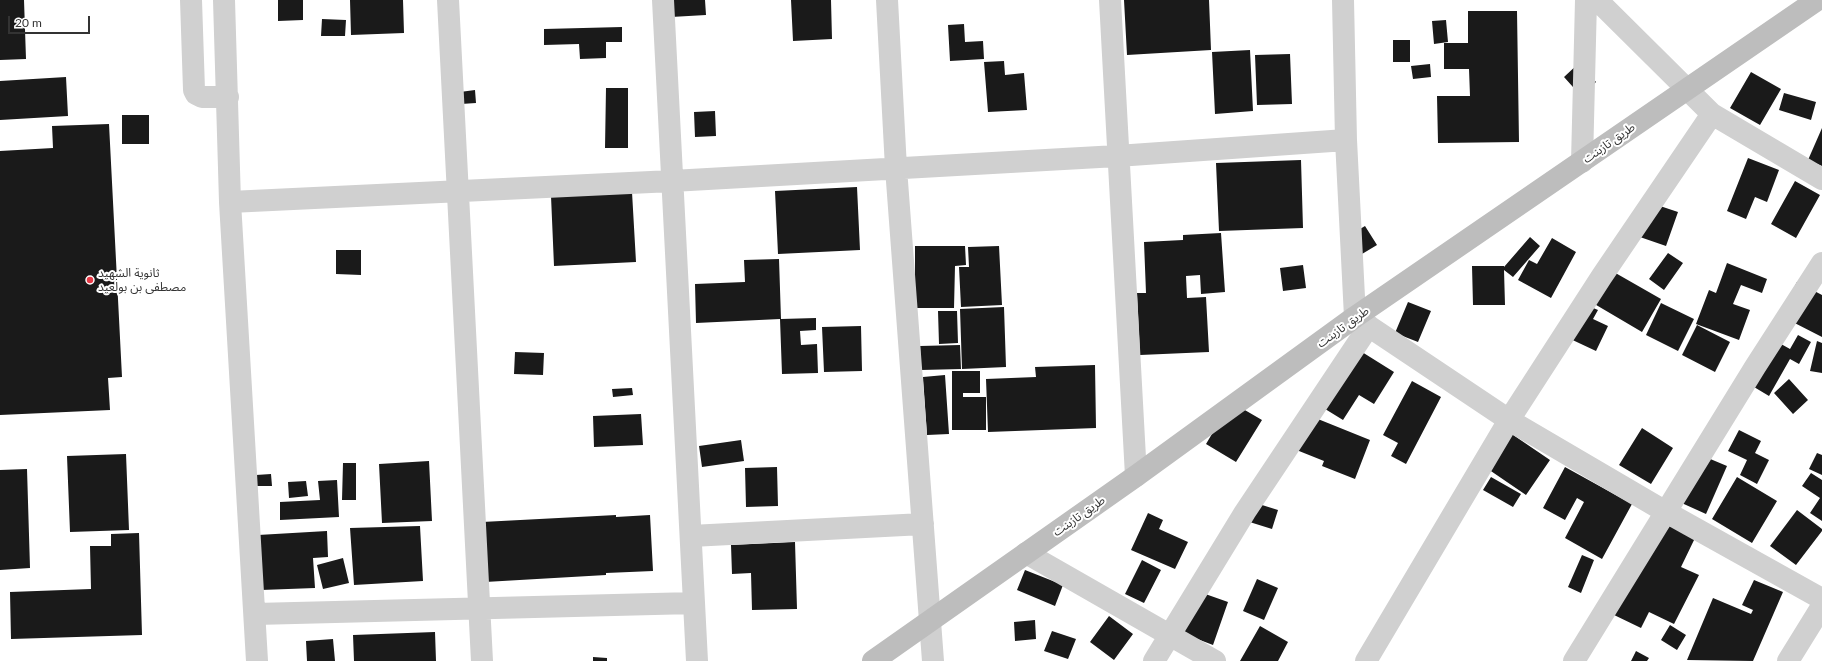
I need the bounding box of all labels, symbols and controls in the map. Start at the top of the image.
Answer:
scale bar [10,8,92,34]
text: 20 m [15,15,42,30]
street label: طريق تازبنت [1580,120,1638,166]
place label: ثانوية الشهيد مصطفى بن بولعيد [98,266,186,294]
marker: ثانوية الشهيد مصطفى بن بولعيد [85,275,95,285]
street label: طريق تازبنت [1314,303,1372,351]
street label: طريق تازبنت [1050,493,1108,539]

